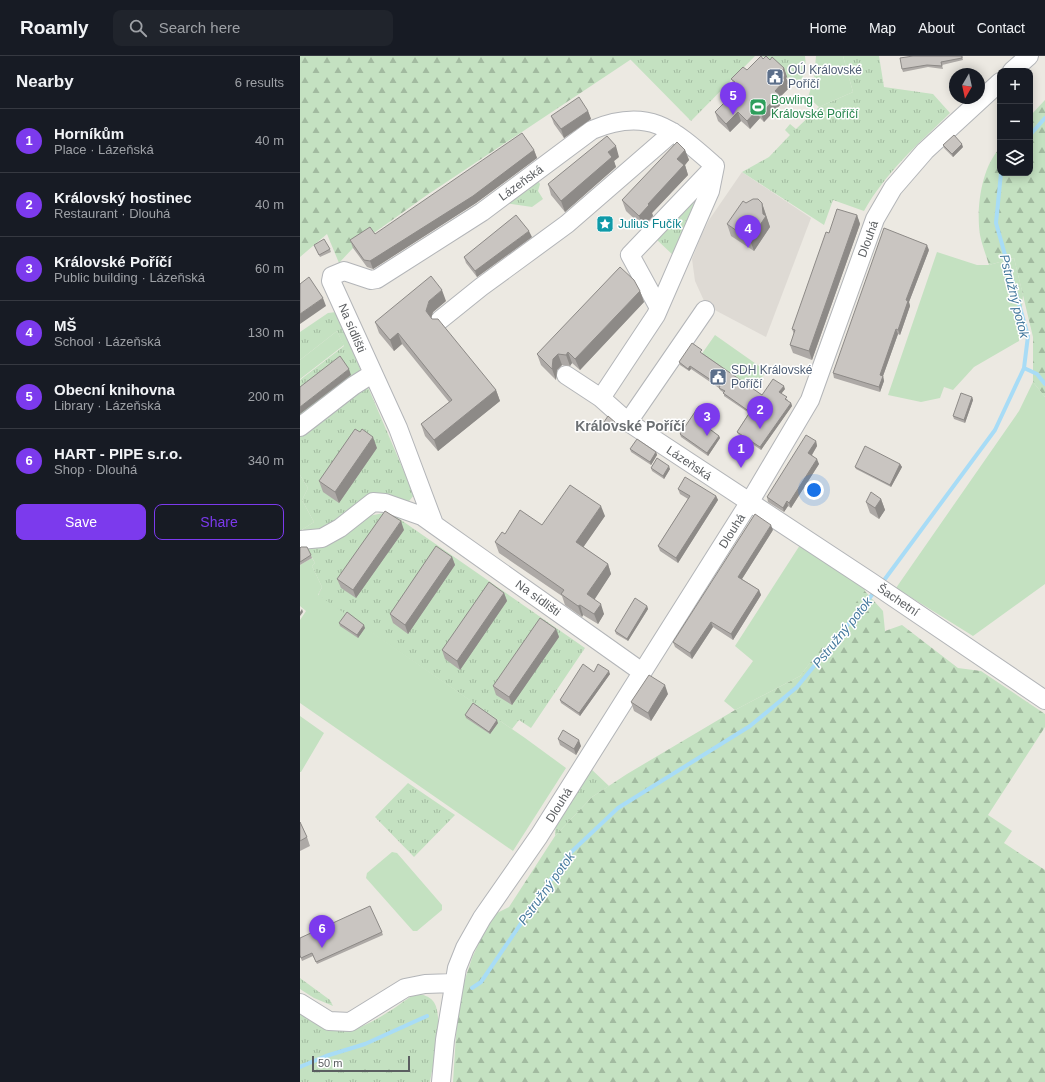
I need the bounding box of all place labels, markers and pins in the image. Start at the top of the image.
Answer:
place label: OÚ Královské Poříčí [788,62,862,91]
public building icon: OÚ Královské Poříčí [765,67,785,87]
pin: 5 [720,82,746,115]
place label: Bowling Královské Poříčí [771,93,859,121]
sports icon: Bowling Královské Poříčí [748,97,768,117]
place icon: Julius Fučík [595,214,615,234]
pin: 4 [735,215,761,248]
place label: Julius Fučík [618,217,682,231]
place label: SDH Královské Poříčí [731,363,813,391]
public building icon: SDH Královské Poříčí [708,367,728,387]
pin: 2 [747,396,773,429]
pin: 3 [694,403,720,436]
pin: 1 [728,435,754,468]
pin: 6 [309,915,335,948]

